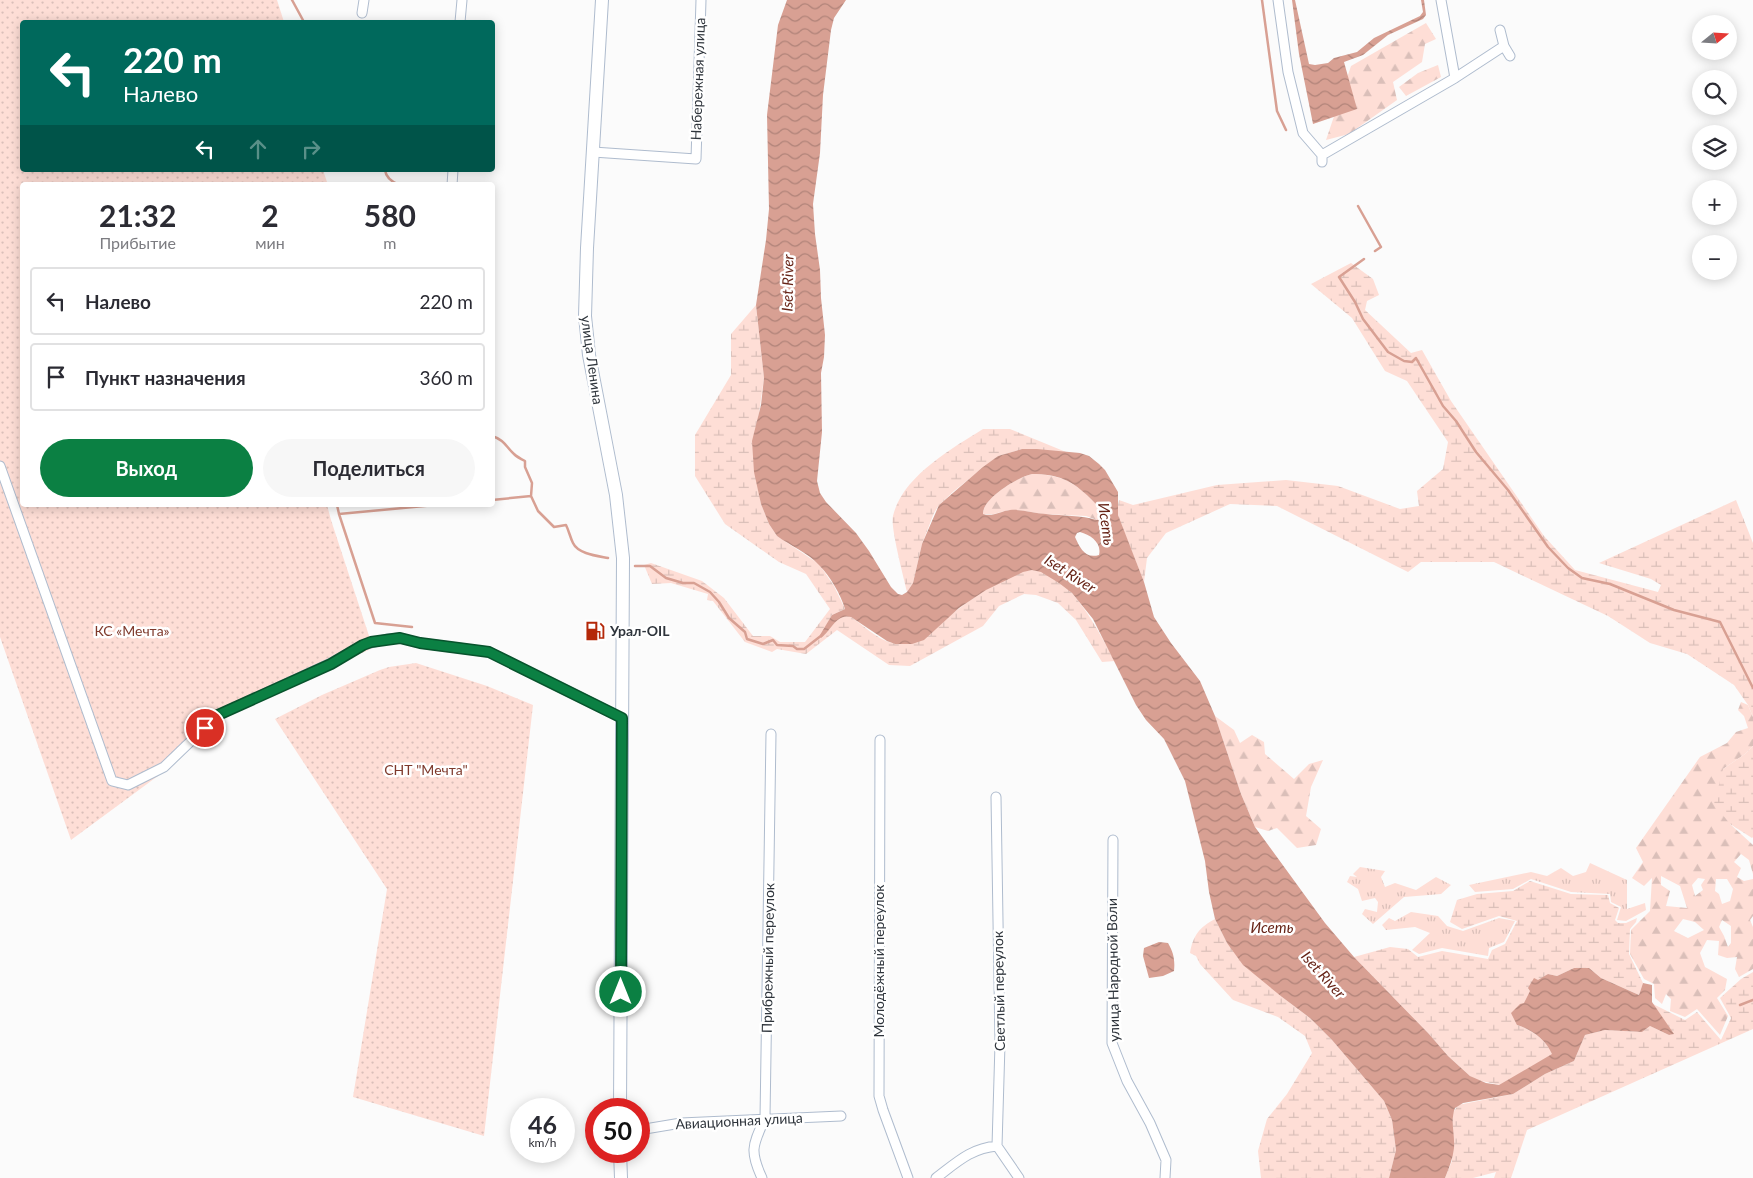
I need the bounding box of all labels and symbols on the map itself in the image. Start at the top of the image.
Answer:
north arrow [1692,15,1738,60]
street label: Набережная улица [687,17,708,141]
water label: Iset River [778,253,797,312]
street label: улица Ленина [578,314,607,406]
water label: Исеть [1095,501,1119,547]
water label: Iset River [1042,550,1100,597]
fuel station icon: Урал-OIL [584,620,606,642]
park label: КС «Мечта» [94,622,170,639]
place label: Урал-OIL [609,622,670,639]
pin [184,707,226,749]
park label: СНТ "Мечта" [384,761,468,778]
street label: Прибрежный переулок [758,882,777,1033]
street label: Молодёжный переулок [870,884,887,1038]
street label: улица Народной Воли [1103,898,1122,1042]
water label: Исеть [1251,918,1294,936]
street label: Светлый переулок [989,930,1008,1051]
water label: Iset River [1298,947,1350,1002]
position arrow [594,965,646,1017]
speed limit sign: 50 [585,1098,650,1163]
street label: Авиационная улица [675,1109,803,1132]

